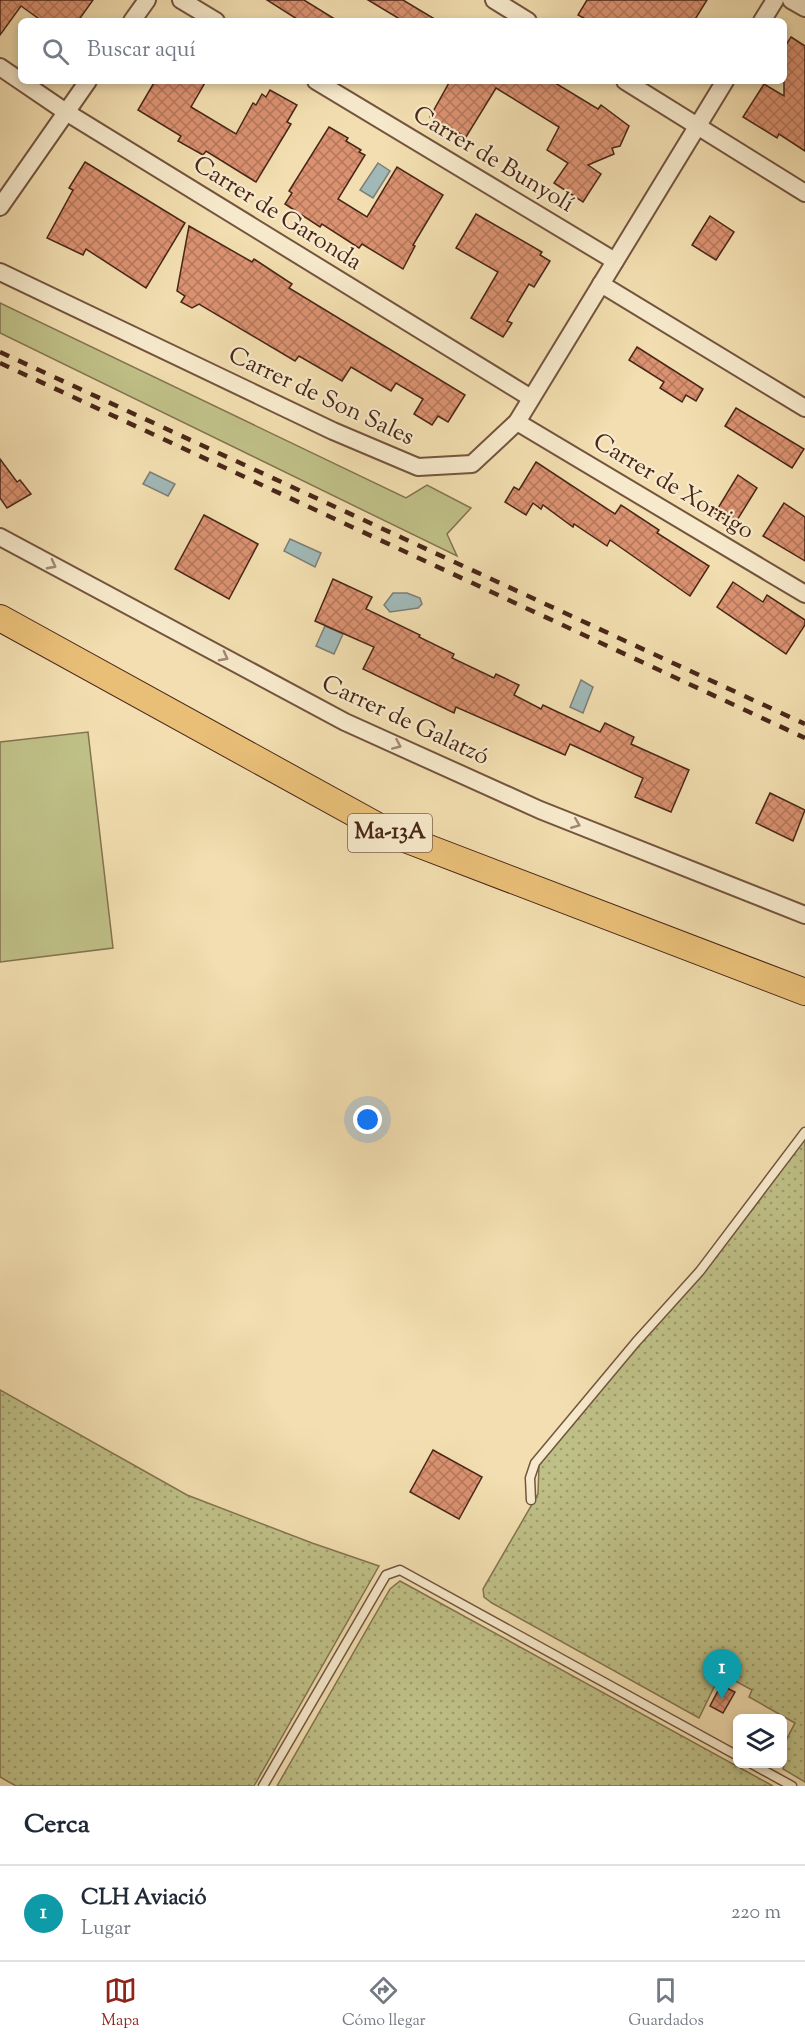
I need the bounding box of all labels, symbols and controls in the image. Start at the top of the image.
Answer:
search box [18,18,787,84]
icon: search [39,35,72,68]
text: Buscar aquí [87,35,196,67]
street label: Carrer de Bunyolí [406,98,580,222]
street label: Carrer de Garonda [186,148,368,280]
street label: Carrer de Son Sales [222,339,420,455]
street label: Carrer de Xorrigo [586,425,760,549]
one-way arrow [45,558,56,569]
one-way arrow [217,650,228,661]
street label: Carrer de Galatzó [316,667,494,775]
one-way arrow [391,738,402,750]
road number: Ma-13A [348,814,432,852]
one-way arrow [569,817,580,829]
your location [353,1105,382,1134]
pin: 1 [702,1650,742,1699]
map controls [733,1714,787,1768]
button: layers [733,1714,787,1768]
text: Cerca [24,1807,90,1844]
text: CLH Aviació [81,1883,207,1915]
text: 1 [40,1899,47,1928]
text: 220 m [731,1899,781,1928]
text: Lugar [81,1915,131,1944]
tab: Mapa [101,1974,139,2033]
tab: Cómo llegar [342,1974,426,2033]
tab: Guardados [628,1974,704,2033]

